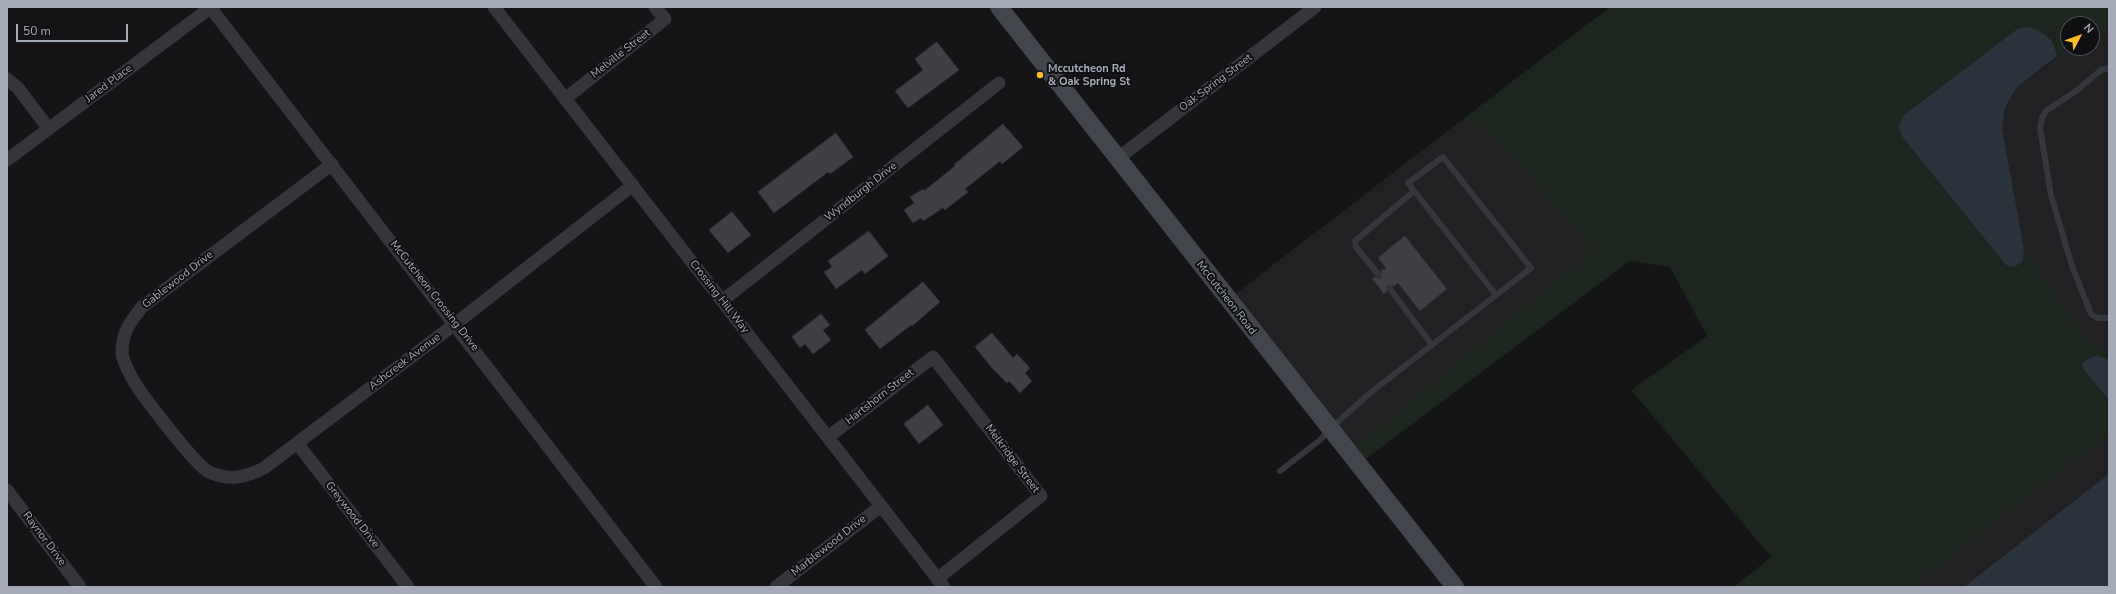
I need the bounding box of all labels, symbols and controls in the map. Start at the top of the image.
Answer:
scale bar [18,16,130,42]
north arrow [2060,16,2100,56]
text: N [2080,20,2097,36]
text: 50 m [23,23,51,39]
street label: Melville Street [589,27,653,81]
street label: Oak Spring Street [1177,51,1255,115]
street label: Jared Place [83,62,135,106]
place label: Mccutcheon Rd & Oak Spring St [1048,62,1130,88]
marker: Mccutcheon Rd & Oak Spring St [1035,70,1045,80]
street label: Wyndburgh Drive [822,160,900,224]
street label: McCutcheon Crossing Drive [387,238,481,354]
street label: Gablewood Drive [140,248,216,312]
street label: Crossing Hill Way [686,258,752,336]
street label: McCutcheon Road [1193,259,1259,337]
street label: Ashcreek Avenue [367,331,443,393]
street label: Hartshorn Street [843,366,917,428]
street label: Melkridge Street [982,422,1042,496]
street label: Greywood Drive [322,479,382,551]
street label: Raynor Drive [19,509,69,569]
street label: Marblewood Drive [789,513,869,579]

